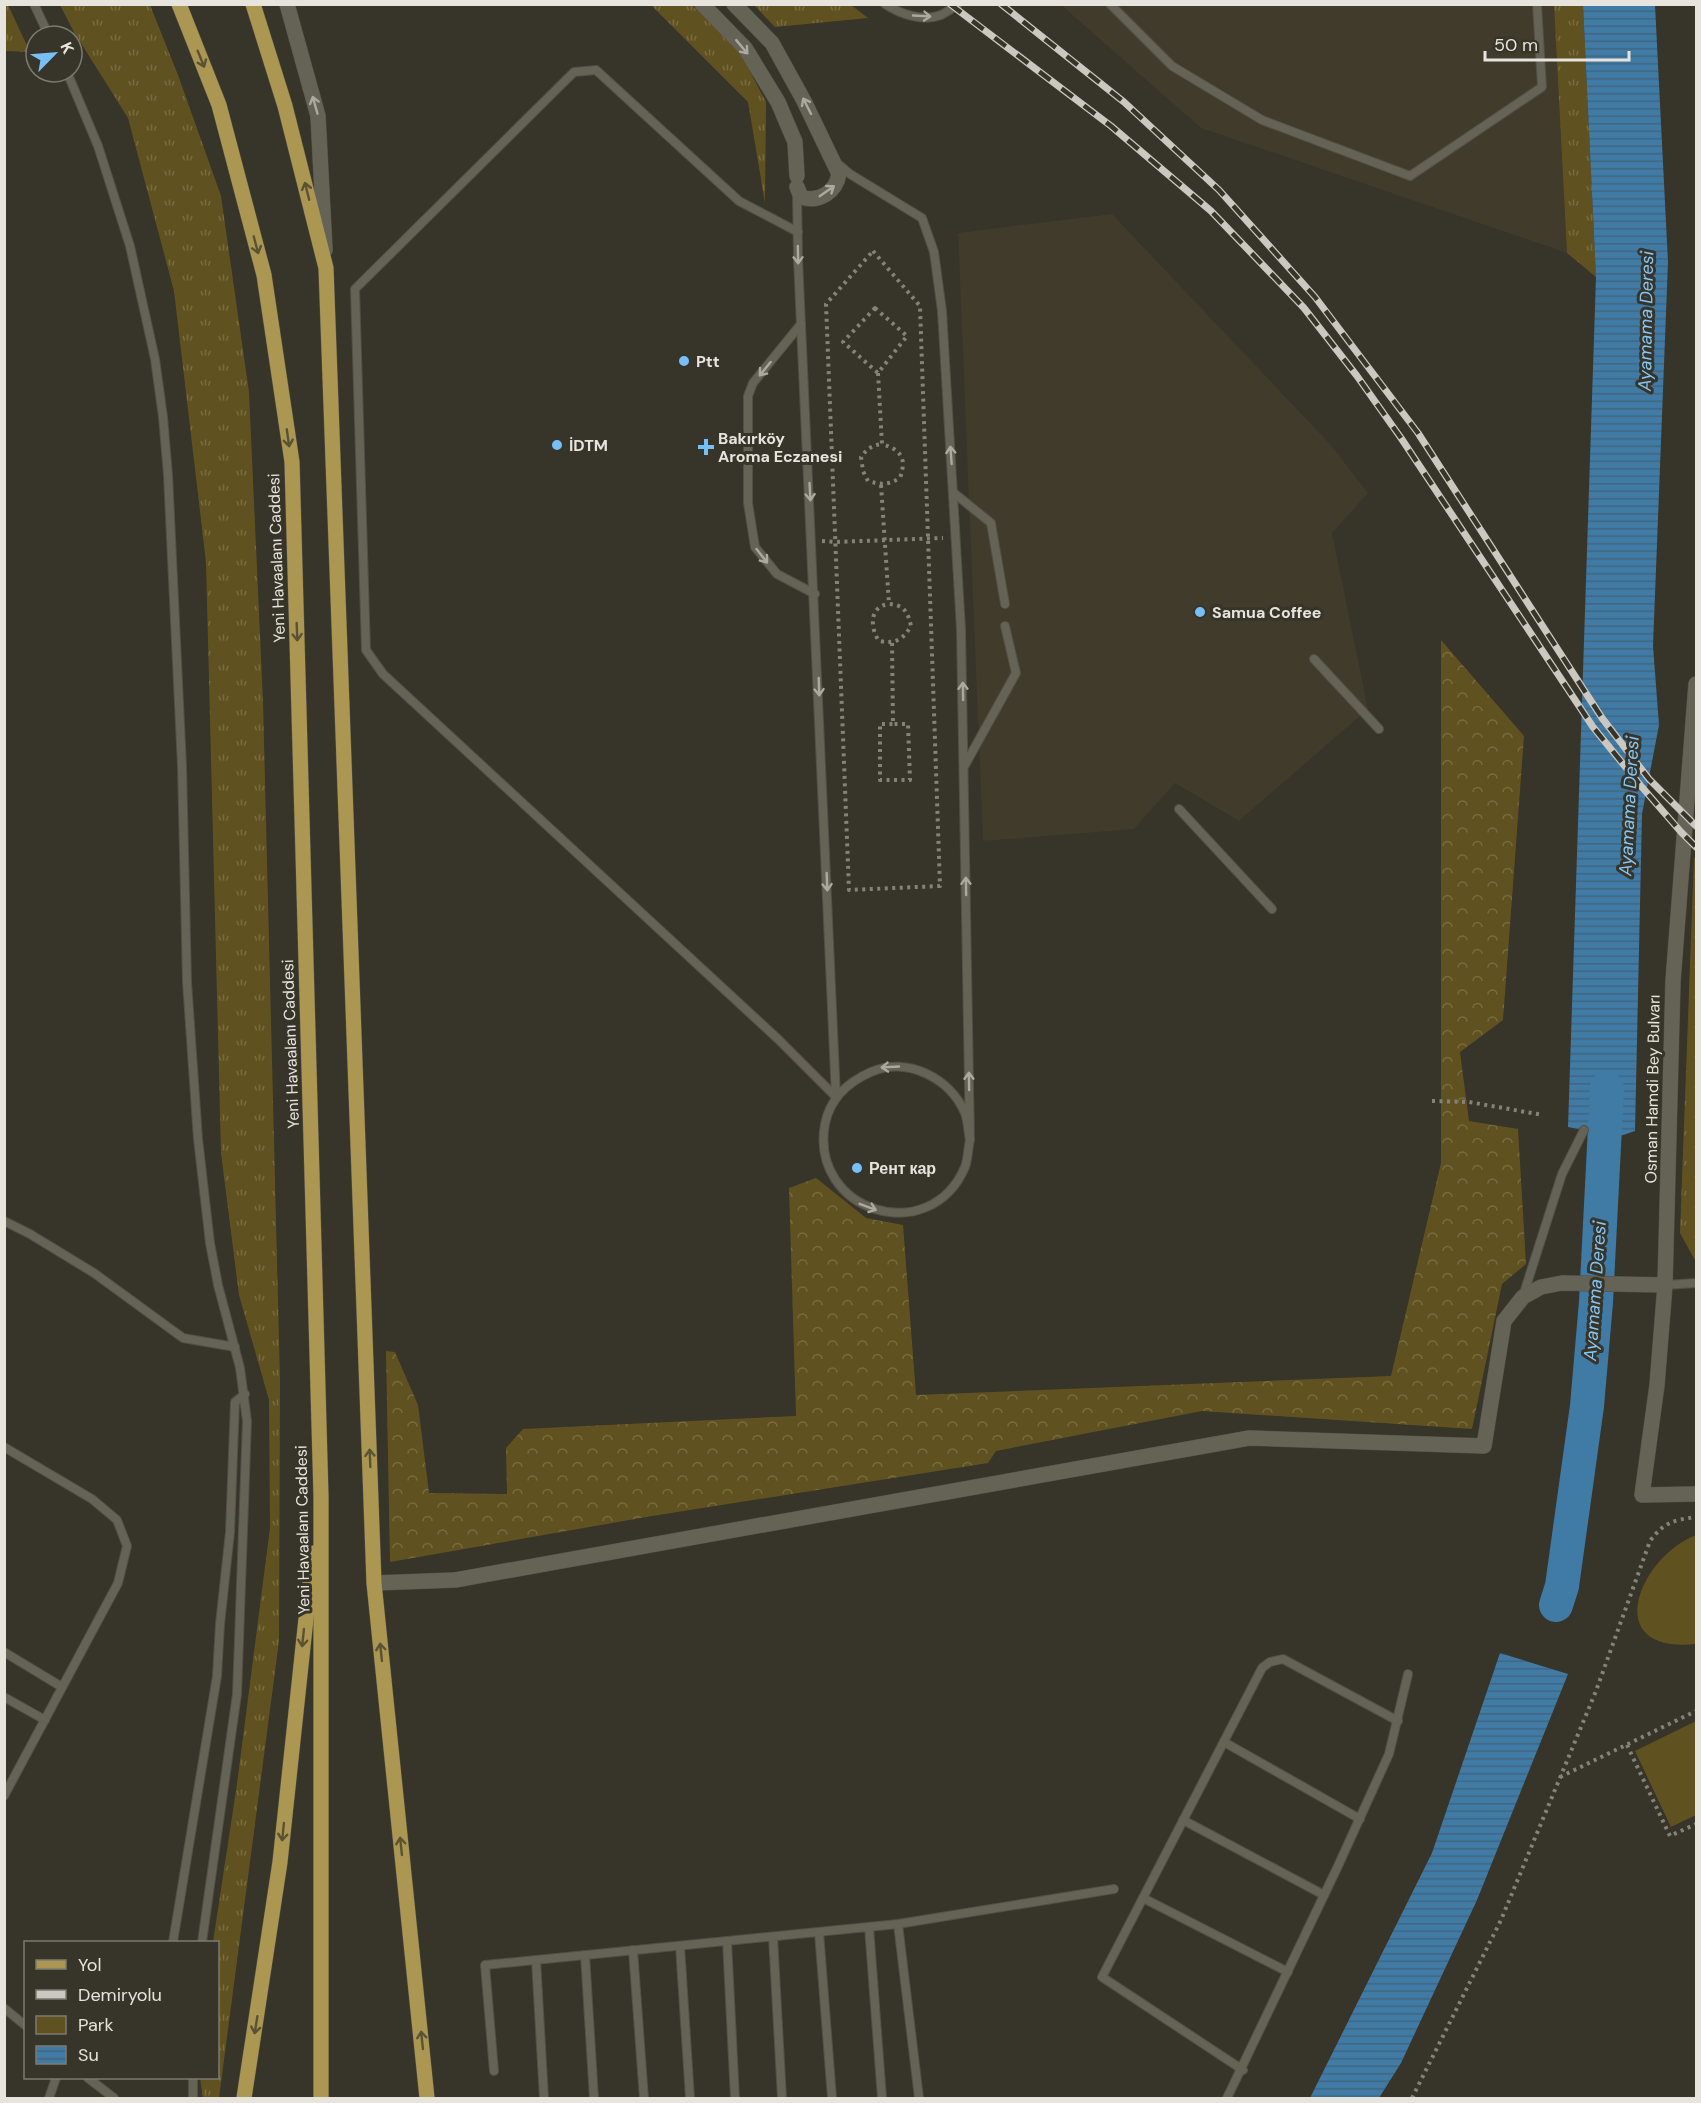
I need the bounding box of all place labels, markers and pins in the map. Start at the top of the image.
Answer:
place label: Ptt [696,351,720,372]
marker: Ptt [677,354,691,368]
place label: Bakırköy Aroma Eczanesi [718,428,842,467]
place label: İDTM [569,435,608,456]
marker: İDTM [550,438,564,452]
marker: Bakırköy Aroma Eczanesi [699,440,713,454]
place label: Samua Coffee [1212,602,1321,623]
marker: Samua Coffee [1193,605,1207,619]
place label: Рент кар [869,1158,936,1179]
marker: Рент кар [850,1161,864,1175]

